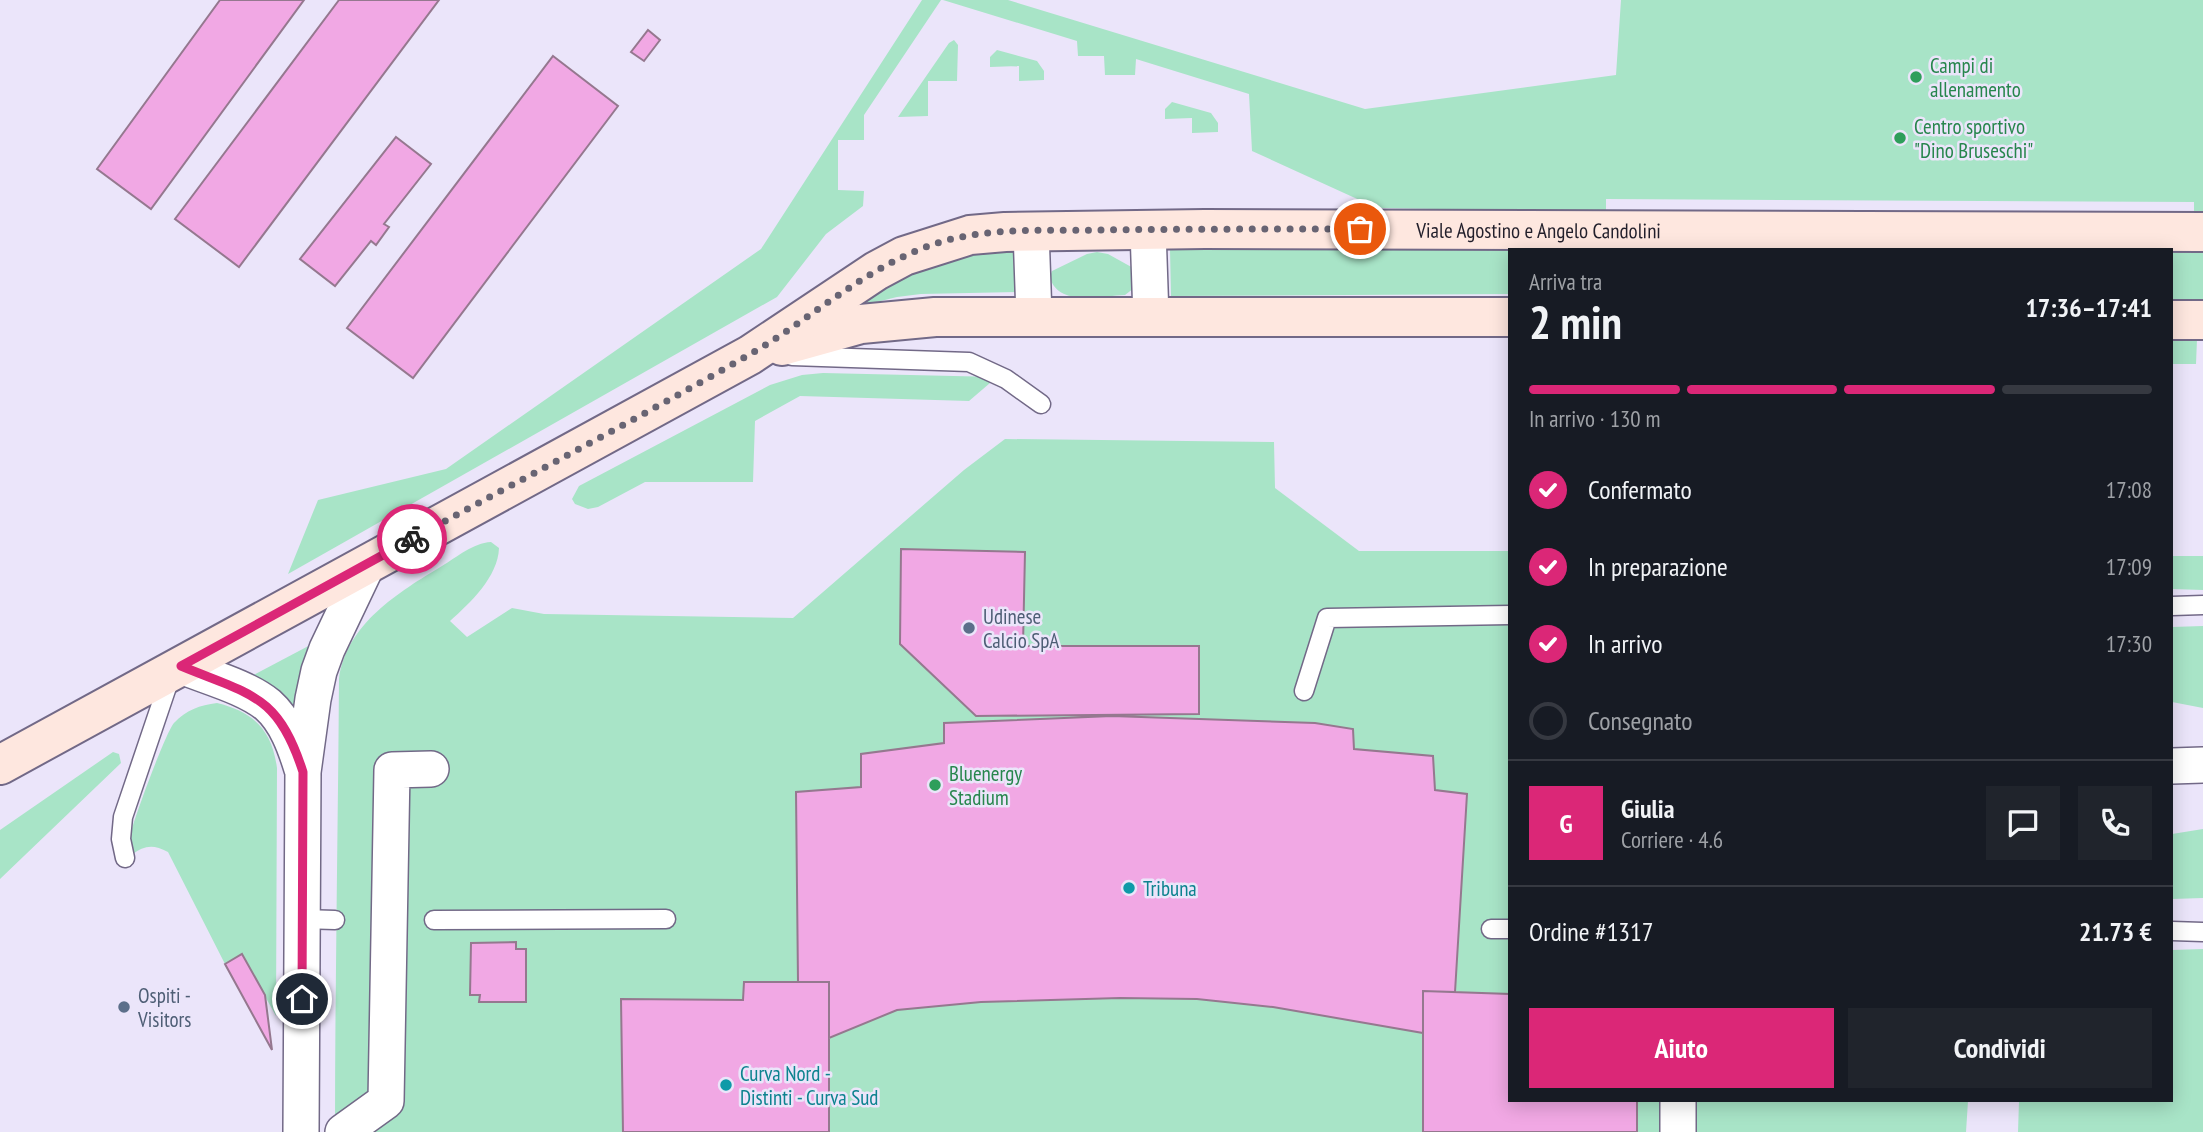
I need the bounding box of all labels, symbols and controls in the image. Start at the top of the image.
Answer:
place label: Campi di allenamento [1930,52,2021,103]
marker: Campi di allenamento [1908,69,1924,85]
place label: Centro sportivo "Dino Bruseschi" [1914,113,2033,164]
marker: Centro sportivo "Dino Bruseschi" [1892,130,1908,146]
pin [1330,199,1390,259]
icon: bag [1341,210,1379,248]
street label: Viale Agostino e Angelo Candolini [1415,216,1661,244]
text: Arriva tra [1529,267,1602,296]
text: 17:36–17:41 [2025,291,2152,324]
text: 2 min [1529,292,1622,352]
text: In arrivo · 130 m [1529,404,1661,433]
icon: check [1529,471,1567,509]
text: Confermato [1588,473,1692,506]
text: 17:08 [2106,475,2152,504]
courier [377,504,447,574]
icon: bike [393,520,431,558]
icon: check [1529,548,1567,586]
text: In preparazione [1588,550,1728,583]
text: 17:09 [2106,552,2152,581]
place label: Udinese Calcio SpA [983,603,1059,654]
marker: Udinese Calcio SpA [961,620,977,636]
icon: check [1529,625,1567,663]
text: In arrivo [1588,627,1663,660]
text: 17:30 [2106,629,2152,658]
text: Consegnato [1588,704,1692,737]
place label: Bluenergy Stadium [949,760,1022,811]
marker: Bluenergy Stadium [927,777,943,793]
button: chat [1986,786,2060,860]
button: phone [2078,786,2152,860]
text: Giulia [1621,792,1674,825]
text: G [1559,807,1573,840]
text: Corriere · 4.6 [1621,825,1723,854]
place label: Tribuna [1143,875,1197,902]
marker: Tribuna [1121,880,1137,896]
text: Ordine #1317 [1529,915,1653,948]
text: 21.73 € [2079,915,2152,948]
pin [272,969,332,1029]
icon: home [283,980,321,1018]
place label: Ospiti - Visitors [137,982,191,1033]
marker: Ospiti - Visitors [116,999,132,1015]
button: Aiuto [1529,1008,1834,1088]
button: Condividi [1848,1008,2152,1088]
place label: Curva Nord - Distinti - Curva Sud [740,1060,878,1111]
marker: Curva Nord - Distinti - Curva Sud [718,1077,734,1093]

